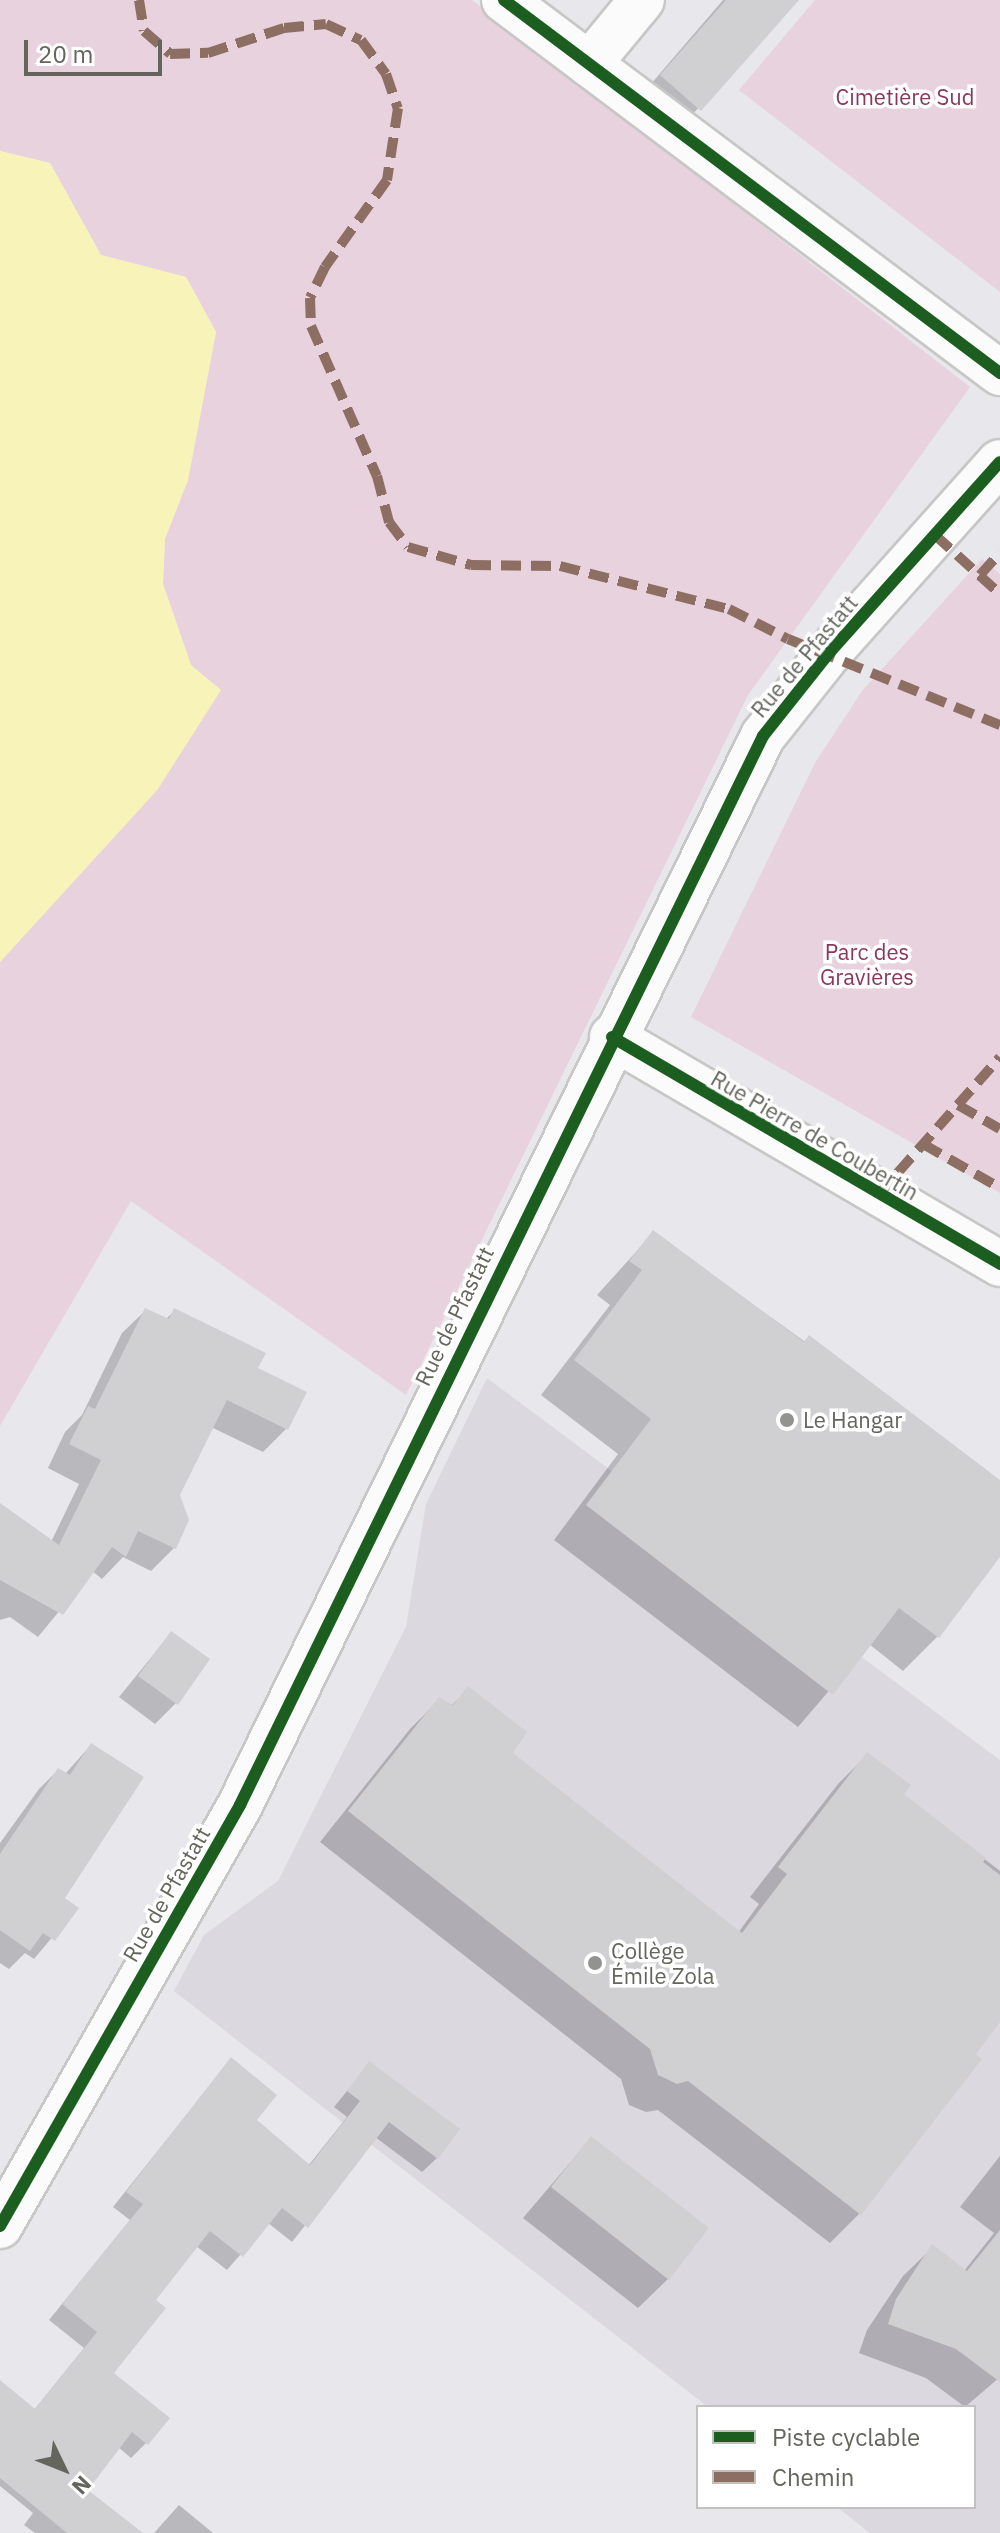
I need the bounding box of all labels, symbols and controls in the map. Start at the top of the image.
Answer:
scale bar [28,24,166,74]
text: 20 m [38,38,93,70]
park label: Cimetière Sud [835,84,975,110]
street label: Rue de Pfastatt [745,590,863,722]
park label: Parc des Gravières [820,938,914,990]
street label: Rue Pierre de Coubertin [707,1065,923,1205]
street label: Rue de Pfastatt [409,1242,499,1390]
place label: Le Hangar [803,1407,902,1433]
marker: Le Hangar [778,1411,796,1429]
street label: Rue de Pfastatt [117,1822,215,1966]
place label: Collège Émile Zola [611,1937,714,1988]
marker: Collège Émile Zola [586,1954,604,1972]
legend [696,2405,976,2509]
text: Piste cyclable [772,2421,920,2453]
north arrow [24,2429,104,2509]
text: Chemin [772,2461,854,2493]
text: N [66,2470,98,2501]

